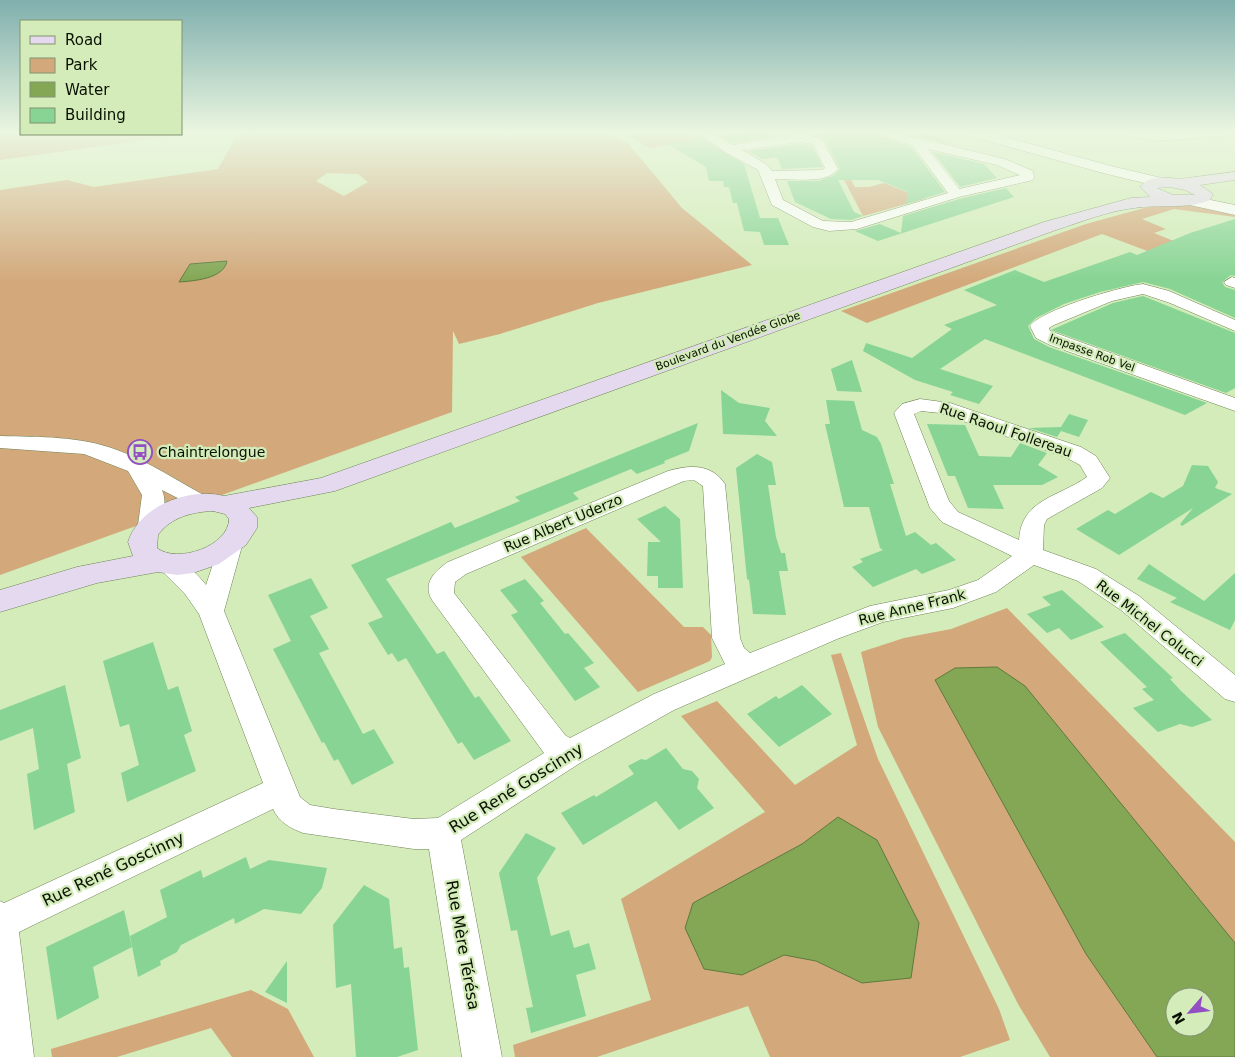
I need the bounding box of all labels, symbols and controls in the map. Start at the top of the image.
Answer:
legend [20,20,182,135]
text: Road [65,31,103,49]
text: Park [65,56,98,74]
text: Water [65,81,110,99]
text: Building [65,106,126,124]
street label: Boulevard du Vendée Globe [654,309,802,373]
street label: Impasse Rob Vel [1047,331,1137,375]
street label: Rue Raoul Follereau [938,400,1074,460]
bus stop icon: Chaintrelongue [127,439,153,465]
place label: Chaintrelongue [158,444,265,460]
street label: Rue Albert Uderzo [501,491,625,555]
street label: Rue Michel Colucci [1093,576,1207,670]
street label: Rue Anne Frank [857,586,968,628]
street label: Rue René Goscinny [446,739,586,837]
street label: Rue René Goscinny [39,828,187,910]
street label: Rue Mère Térésa [442,879,484,1011]
north arrow [1165,987,1215,1037]
text: N [1169,1009,1188,1027]

